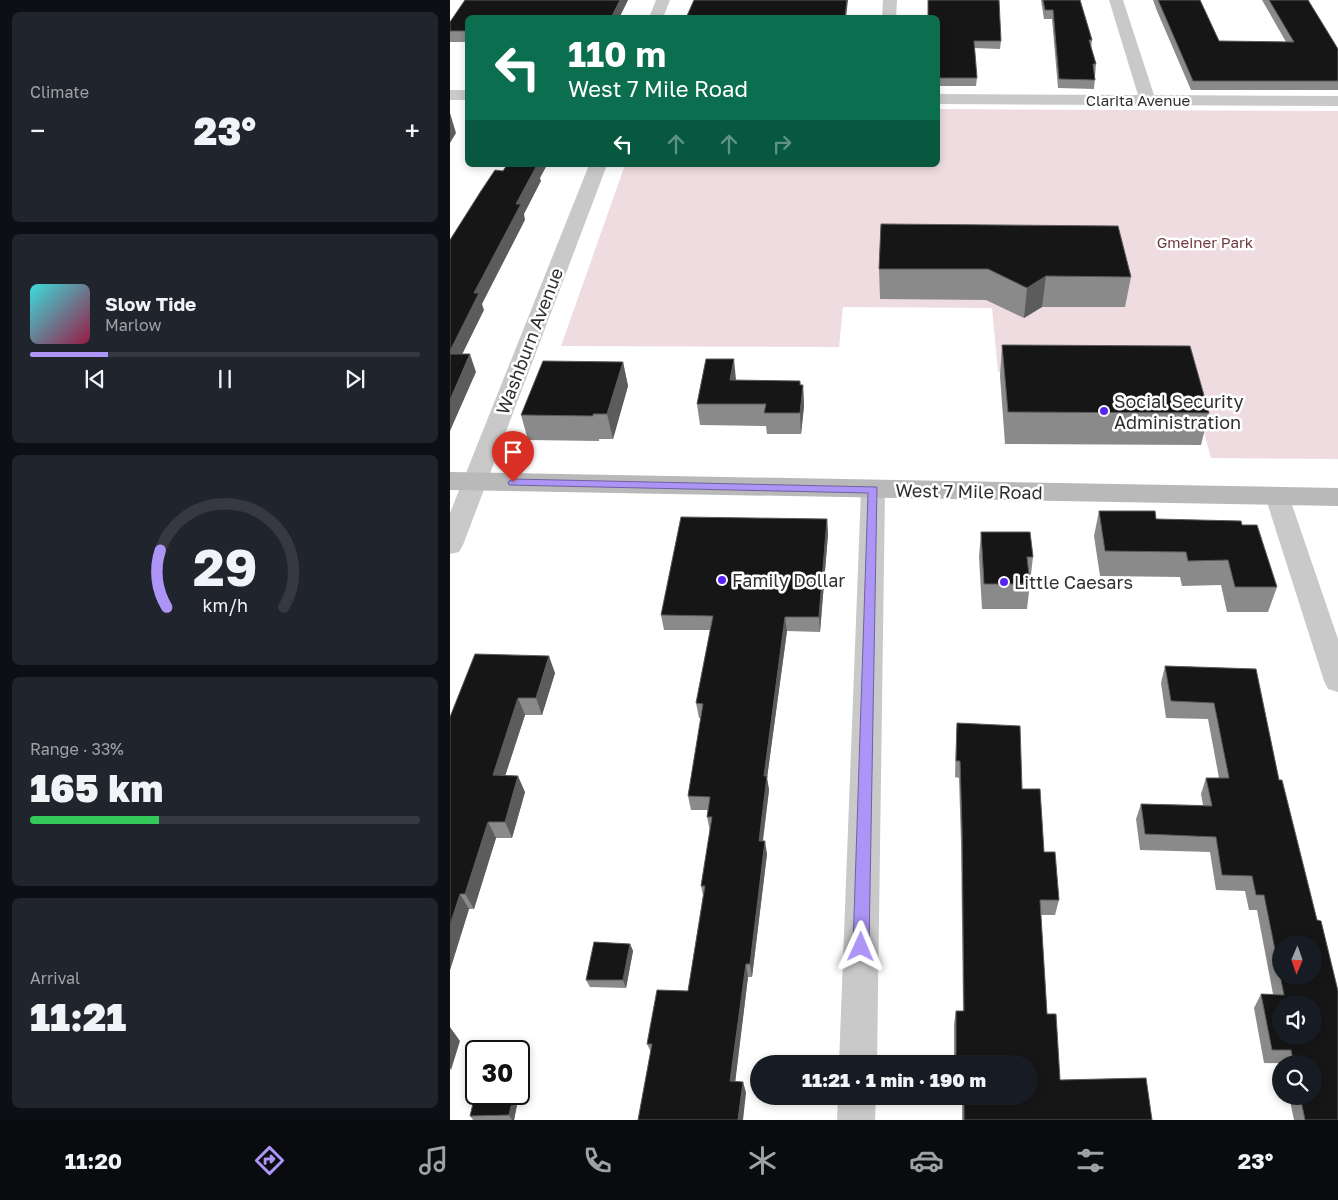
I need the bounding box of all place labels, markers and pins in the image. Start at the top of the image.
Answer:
place label: Social Security Administration [1114,390,1244,433]
marker: Social Security Administration [1098,405,1110,417]
pin [492,431,534,482]
place label: Family Dollar [732,569,845,591]
place label: Little Caesars [1014,571,1133,593]
marker: Family Dollar [716,574,728,586]
marker: Little Caesars [998,576,1010,588]

